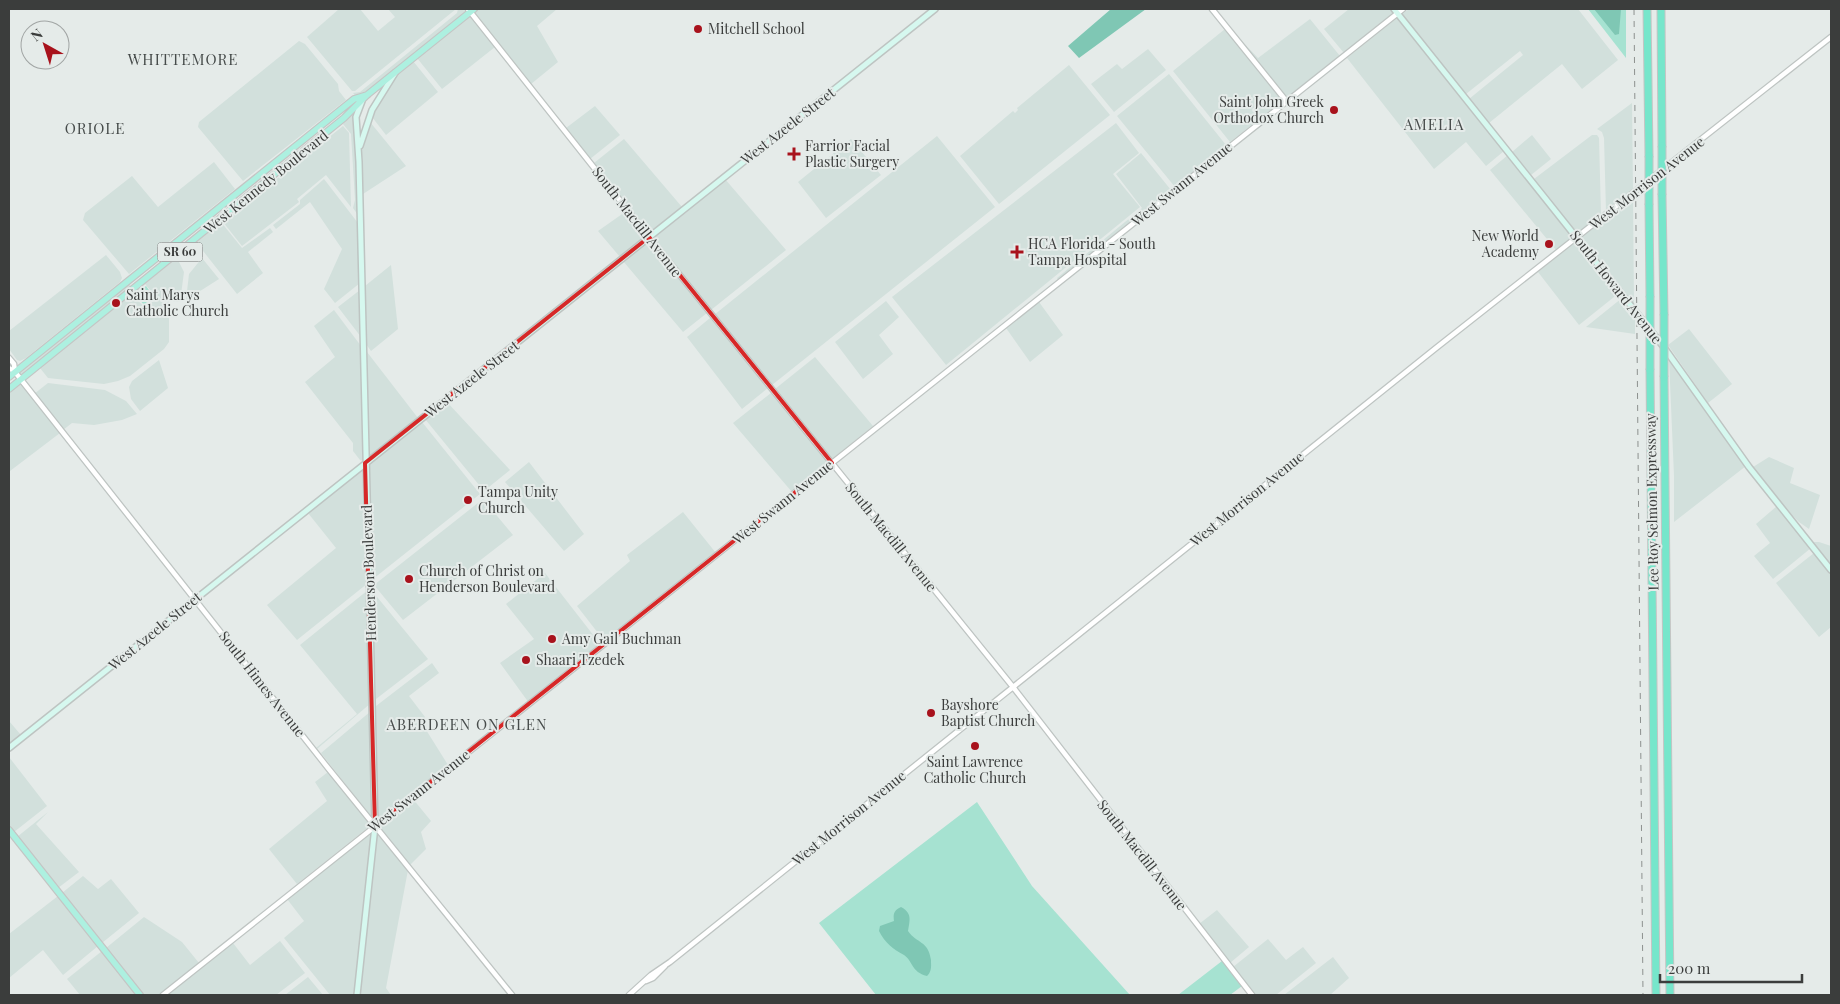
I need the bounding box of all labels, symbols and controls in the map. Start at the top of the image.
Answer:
place label: Mitchell School [708,19,805,38]
north arrow [20,20,70,70]
marker: Mitchell School [692,23,704,35]
text: N [27,24,46,45]
district label: WHITTEMORE [127,49,238,69]
street label: West Azeele Street [736,82,839,169]
place label: Saint John Greek Orthodox Church [1213,92,1325,127]
marker: Saint John Greek Orthodox Church [1328,104,1340,116]
district label: AMELIA [1403,114,1464,134]
district label: ORIOLE [65,118,125,138]
street label: West Kennedy Boulevard [199,126,332,238]
street label: West Morrison Avenue [1585,132,1708,234]
place label: Farrior Facial Plastic Surgery [805,136,899,171]
street label: West Swann Avenue [1127,137,1236,231]
marker: Farrior Facial Plastic Surgery [787,147,801,161]
street label: South Macdill Avenue [588,162,687,281]
place label: New World Academy [1472,226,1539,261]
street label: South Howard Avenue [1566,226,1667,347]
place label: HCA Florida - South Tampa Hospital [1028,234,1156,269]
marker: New World Academy [1543,238,1555,250]
road number: SR 60 [158,242,202,262]
marker: HCA Florida - South Tampa Hospital [1010,245,1024,259]
place label: Saint Marys Catholic Church [126,285,229,320]
marker: Saint Marys Catholic Church [110,297,122,309]
street label: West Azeele Street [420,335,523,422]
street label: Lee Roy Selmon Expressway [1640,413,1663,591]
street label: West Morrison Avenue [1185,447,1307,551]
street label: West Swann Avenue [728,455,837,549]
street label: South Macdill Avenue [841,478,941,595]
place label: Tampa Unity Church [478,482,558,517]
marker: Tampa Unity Church [462,494,474,506]
street label: Henderson Boulevard [357,505,380,641]
place label: Church of Christ on Henderson Boulevard [419,561,555,596]
marker: Church of Christ on Henderson Boulevard [403,573,415,585]
street label: West Azeele Street [103,587,206,675]
street label: South Himes Avenue [215,627,310,741]
place label: Amy Gail Buchman [561,629,682,648]
marker: Amy Gail Buchman [546,633,558,645]
place label: Shaari Tzedek [536,650,625,669]
marker: Shaari Tzedek [520,654,532,666]
place label: Bayshore Baptist Church [941,695,1036,730]
marker: Bayshore Baptist Church [925,707,937,719]
district label: ABERDEEN ON GLEN [386,714,547,734]
marker: Saint Lawrence Catholic Church [969,740,981,752]
street label: West Swann Avenue [363,745,474,837]
place label: Saint Lawrence Catholic Church [924,752,1027,787]
street label: West Morrison Avenue [787,766,909,870]
street label: South Macdill Avenue [1093,795,1192,914]
scale bar [1660,952,1802,984]
text: 200 m [1668,958,1711,978]

